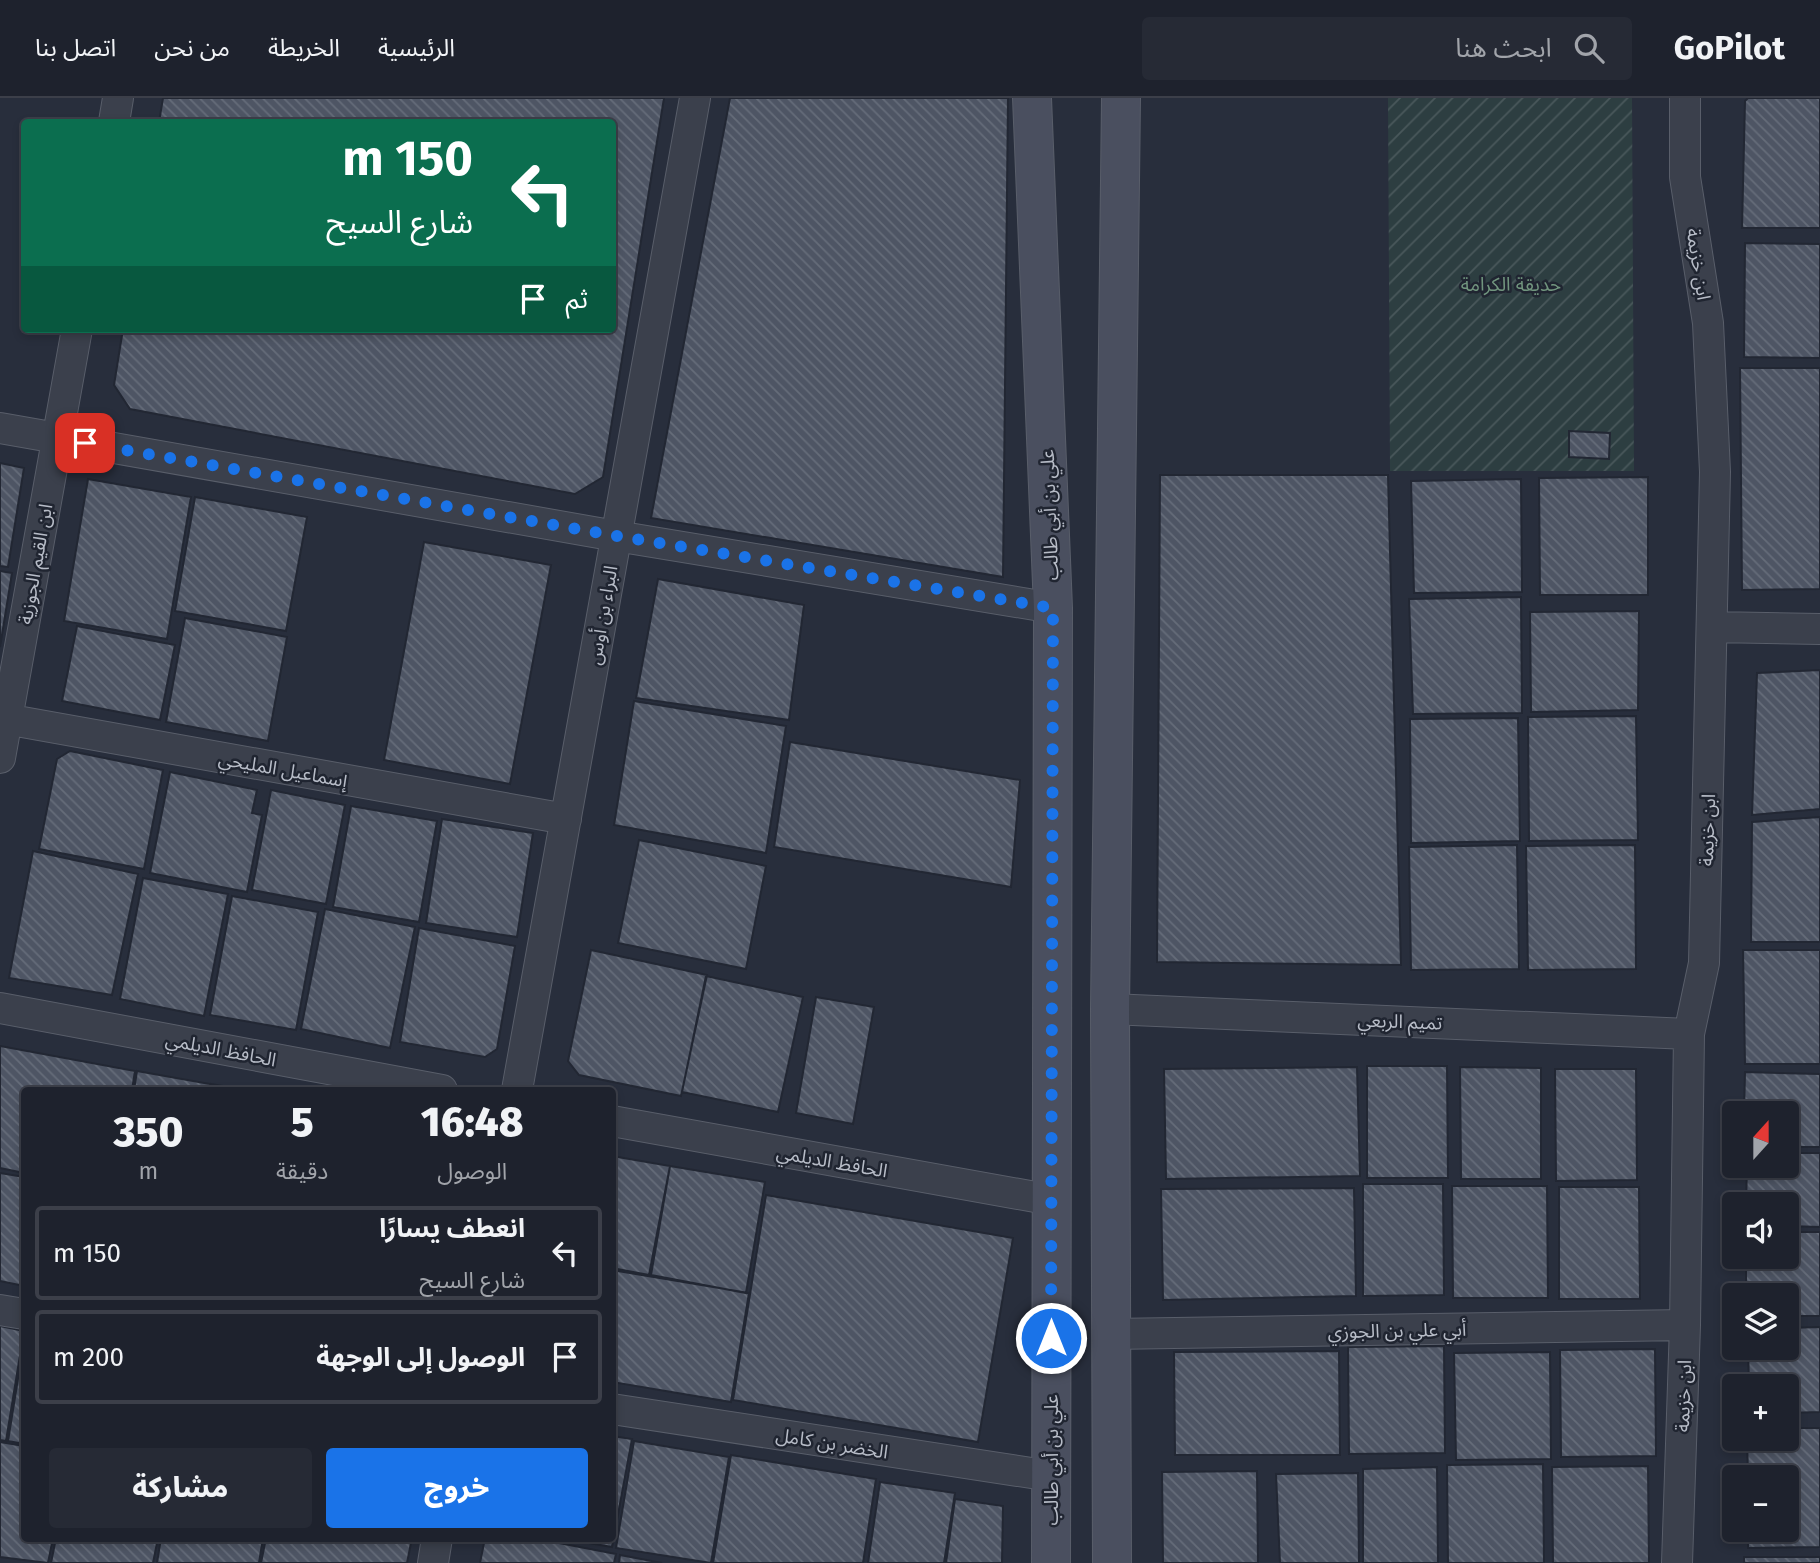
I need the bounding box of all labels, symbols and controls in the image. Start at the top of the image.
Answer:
search box [1142,17,1632,80]
text: GoPilot [1674,28,1785,68]
icon: search [1570,29,1608,67]
text: ابحث هنا [1455,33,1552,64]
text: اتصل بنا [35,34,116,62]
text: من نحن [154,34,230,62]
text: الخريطة [268,34,340,62]
text: الرئيسية [378,34,455,62]
text: 150 m [342,129,473,188]
icon: left [497,147,588,238]
text: شارع السيح [326,203,473,241]
street label: ابن خزيمة [1681,226,1716,302]
park label: حديقة الكرامة [1461,273,1561,296]
icon: arrive [514,280,552,318]
text: ثم [566,284,588,315]
pin [55,413,115,473]
icon: arrive [66,424,104,462]
street label: علي بن أبي طالب [1036,449,1067,581]
street label: ابن القيم الجوزية [14,502,60,627]
street label: البراء بن أوس [582,564,623,666]
street label: إسماعيل المليحي [216,747,350,796]
street label: ابن خزيمة [1695,793,1720,867]
street label: تميم الربعي [1357,1009,1443,1038]
street label: الحافظ الديلمي [163,1027,278,1075]
text: 5 [291,1097,314,1147]
text: 16:48 [421,1097,524,1147]
north arrow [1722,1101,1799,1178]
map controls [1722,1101,1799,1542]
text: 350 [113,1107,183,1157]
street label: الحافظ الديلمي [774,1140,889,1186]
text: m [139,1157,158,1185]
text: دقيقة [276,1157,328,1185]
text: الوصول [437,1157,507,1185]
button: sound [1722,1192,1799,1269]
text: انعطف يسارًا [379,1213,525,1244]
icon: left [546,1234,584,1272]
text: 150 m [53,1238,121,1269]
text: شارع السيح [420,1266,525,1294]
button: layers [1722,1283,1799,1360]
position arrow [1014,1301,1088,1375]
street label: أبي علي بن الجوزي [1327,1318,1467,1347]
icon: arrive [546,1338,584,1376]
text: 200 m [53,1342,124,1373]
text: الوصول إلى الوجهة [316,1342,525,1373]
street label: ابن خزيمة [1671,1359,1696,1433]
button: + [1722,1374,1799,1451]
street label: علي بن أبي طالب [1040,1395,1066,1526]
street label: الخضر بن كامل [774,1423,890,1464]
button: مشاركة [49,1448,312,1528]
button: خروج [326,1448,588,1528]
button: − [1722,1465,1799,1542]

